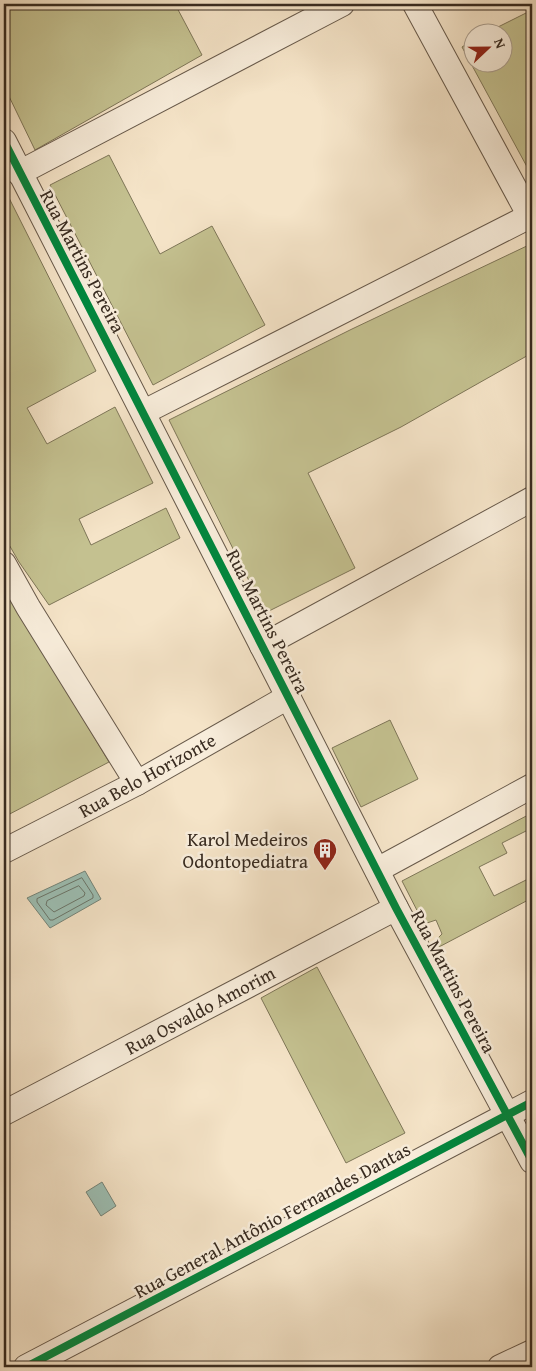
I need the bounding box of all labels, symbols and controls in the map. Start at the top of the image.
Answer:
north arrow [464,22,514,72]
text: N [489,35,511,52]
street label: Rua Martins Pereira [33,184,133,338]
street label: Rua Martins Pereira [219,544,317,698]
street label: Rua Belo Horizonte [73,726,221,824]
place label: Karol Medeiros Odontopediatra [183,825,308,875]
building icon: Karol Medeiros Odontopediatra [312,837,338,871]
street label: Rua Martins Pereira [404,904,504,1058]
street label: Rua Osvaldo Amorim [120,958,280,1061]
street label: Rua General Antônio Fernandes Dantas [129,1135,415,1305]

